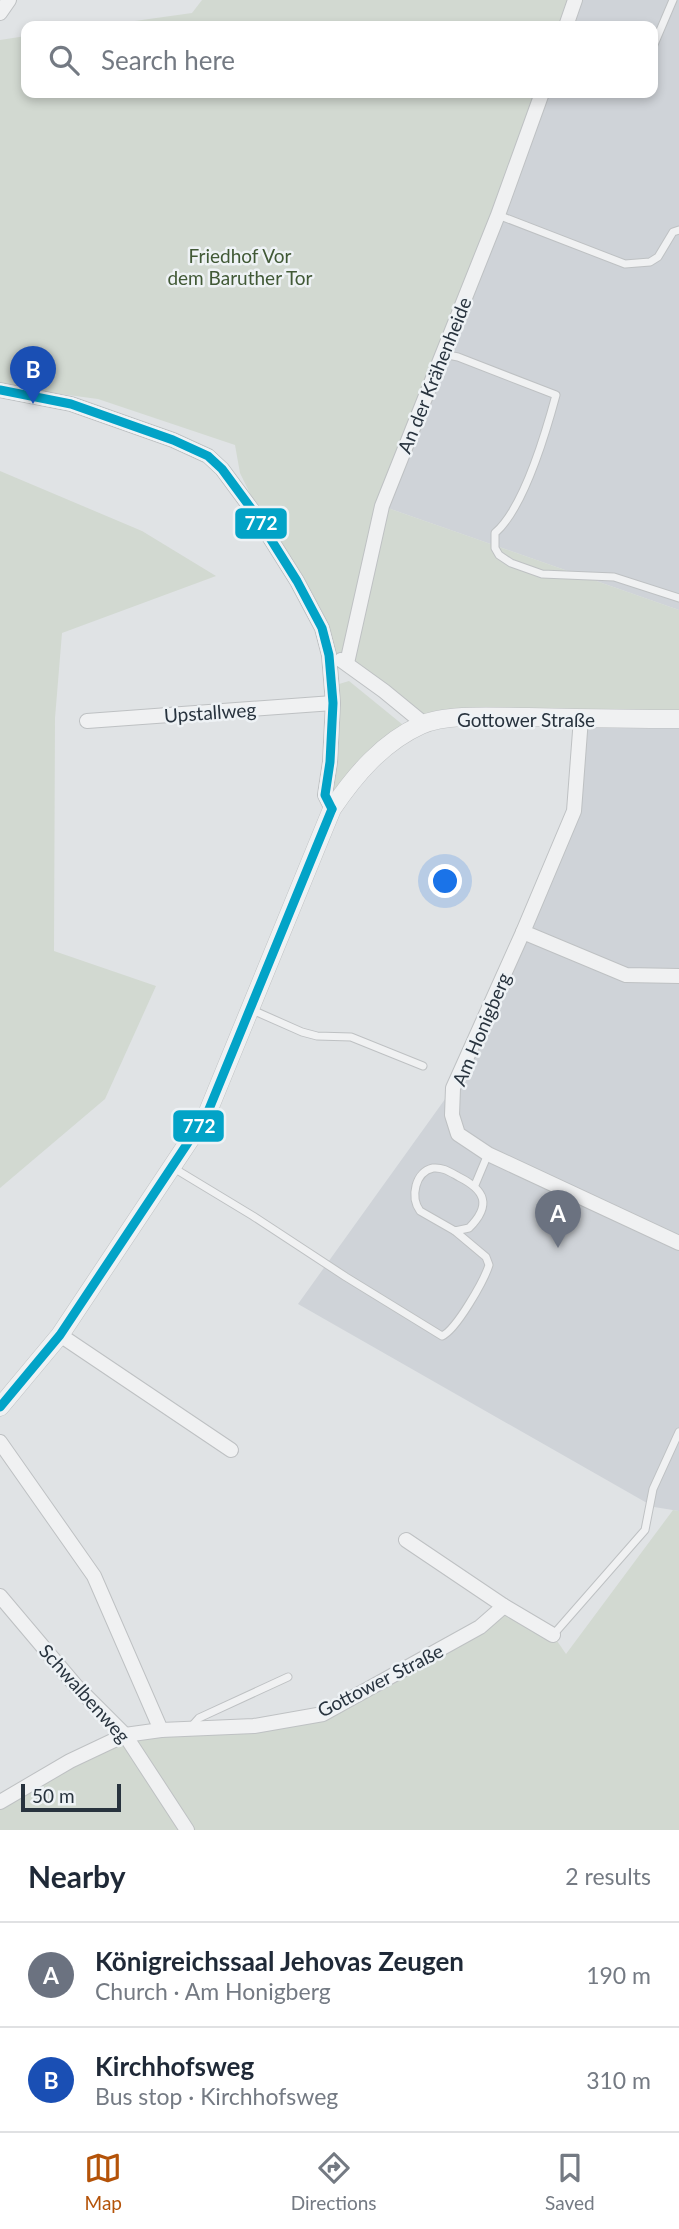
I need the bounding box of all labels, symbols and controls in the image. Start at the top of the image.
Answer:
search box [21,21,658,98]
icon: search [45,41,83,79]
text: Search here [101,44,235,76]
park label: Friedhof Vor dem Baruther Tor [167,244,313,289]
street label: An der Krähenheide [392,294,476,456]
pin: B [10,346,56,404]
line badge: 772 [234,507,288,540]
text: 772 [244,511,278,534]
street label: Upstallweg [163,697,257,727]
street label: Gottower Straße [457,708,595,731]
your location [428,864,462,898]
street label: Am Honigberg [447,969,515,1089]
line badge: 772 [172,1109,225,1143]
text: 772 [182,1114,216,1137]
pin: A [535,1190,581,1248]
street label: Gottower Straße [313,1638,447,1722]
street label: Schwalbenweg [35,1639,135,1747]
scale bar [21,1781,121,1813]
text: 50 m [32,1784,75,1807]
text: Nearby [28,1858,126,1894]
text: 2 results [565,1862,651,1890]
text: Königreichssaal Jehovas Zeugen [95,1945,464,1977]
text: A [43,1961,59,1989]
text: 190 m [586,1961,651,1989]
text: Church · Am Honigberg [95,1977,331,2005]
text: Kirchhofsweg [95,2050,254,2082]
text: B [43,2066,59,2094]
text: 310 m [586,2066,651,2094]
text: Bus stop · Kirchhofsweg [95,2082,338,2110]
tab: Map [84,2149,122,2214]
tab: Directions [291,2149,377,2214]
tab: Saved [545,2149,595,2214]

